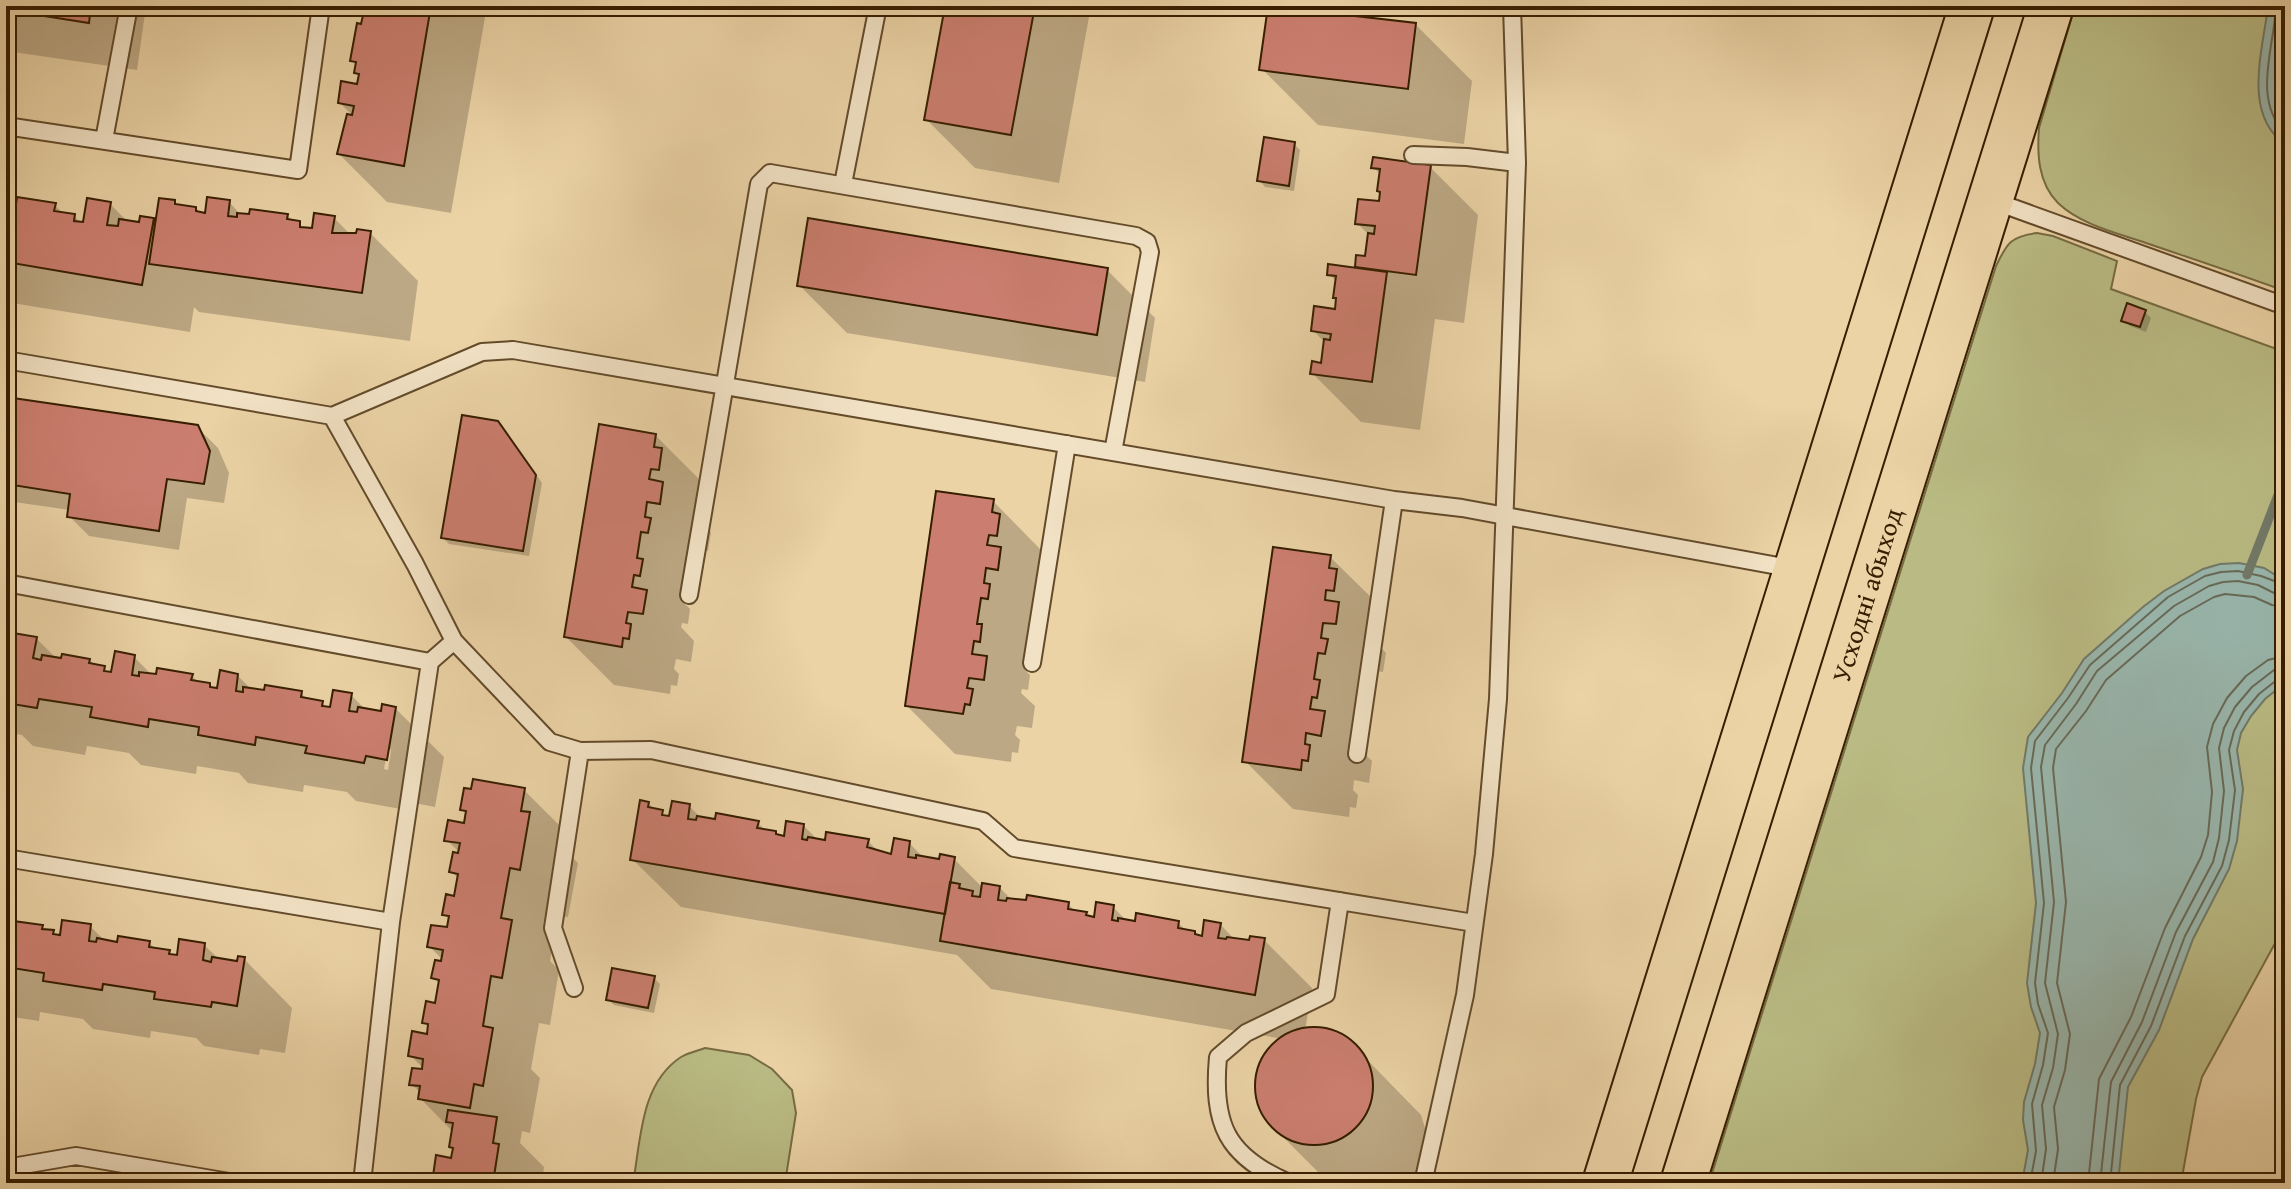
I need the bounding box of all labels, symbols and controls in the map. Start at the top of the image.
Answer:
street label: Усходні абыход [1821,503,1912,687]

